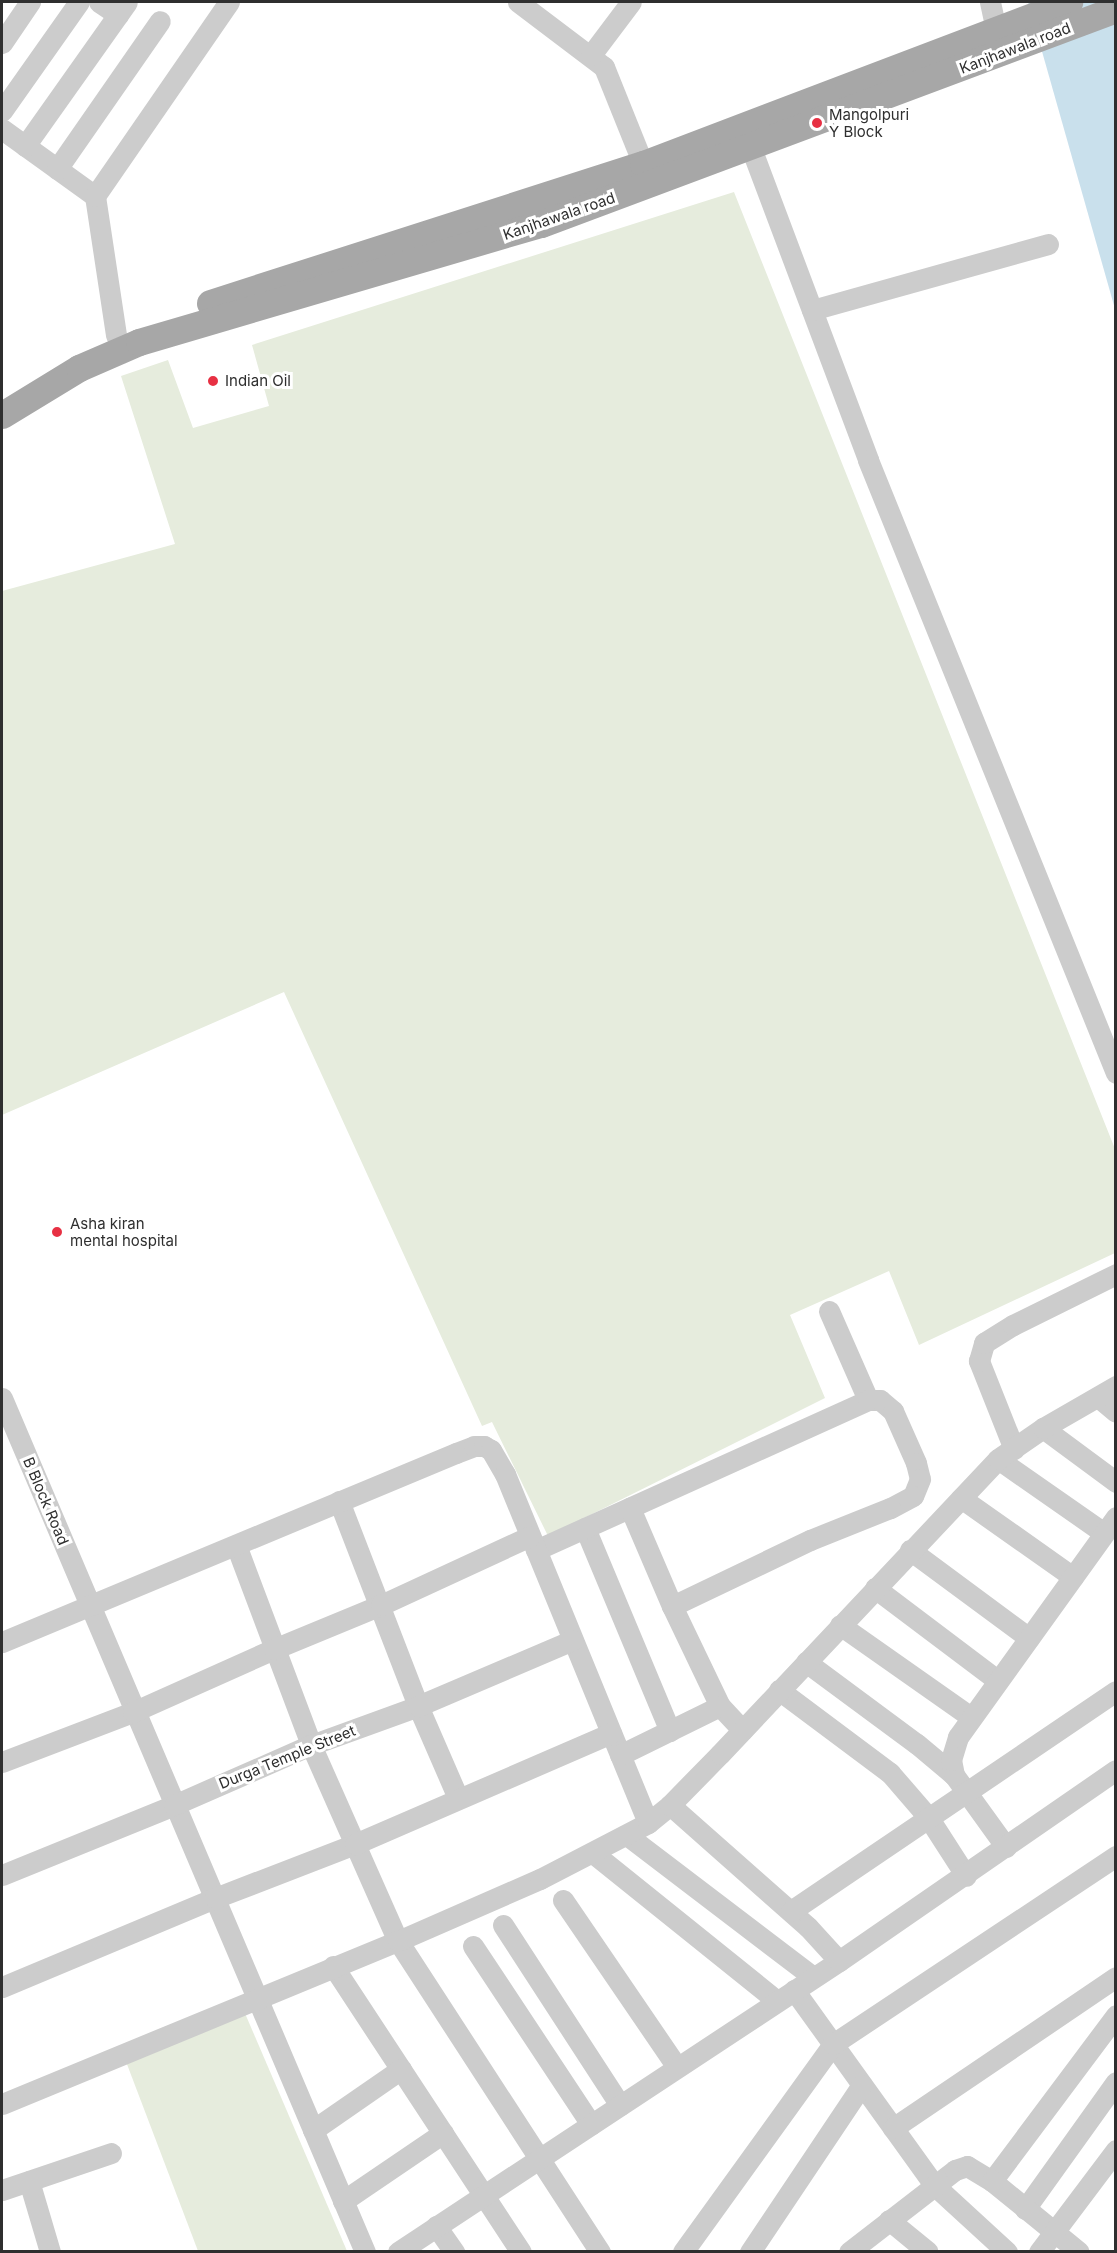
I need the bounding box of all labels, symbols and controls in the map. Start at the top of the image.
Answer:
street label: Kanjhawala road [957,19,1073,77]
place label: Mangolpuri Y Block [829,105,909,140]
marker: Mangolpuri Y Block [810,116,824,130]
street label: Kanjhawala road [501,188,617,244]
place label: Indian Oil [225,372,291,390]
marker: Indian Oil [206,374,220,388]
place label: Asha kiran mental hospital [70,1214,178,1249]
marker: Asha kiran mental hospital [48,1223,66,1241]
street label: B Block Road [19,1454,73,1548]
street label: Durga Temple Street [216,1721,358,1793]

